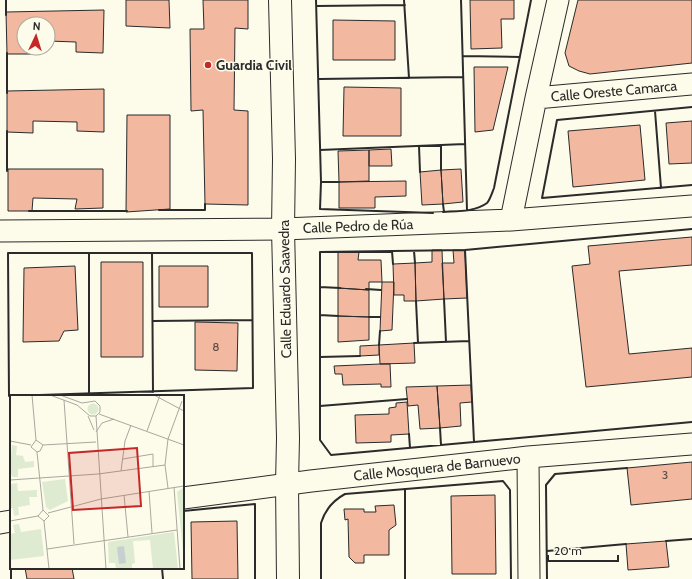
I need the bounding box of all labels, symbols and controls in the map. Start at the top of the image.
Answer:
north arrow [16,16,56,56]
text: N [32,19,41,33]
place label: Guardia Civil [216,56,292,74]
marker: Guardia Civil [203,60,213,70]
street label: Calle Oreste Camarca [550,76,678,105]
street label: Calle Pedro de Rúa [302,215,414,237]
street label: Calle Eduardo Saavedra [275,219,295,358]
house number: 8 [212,339,220,354]
inset map [10,395,184,569]
street label: Calle Mosquera de Barnuevo [353,449,522,485]
house number: 3 [662,467,668,482]
scale bar [548,537,618,563]
text: 20 m [554,543,582,558]

